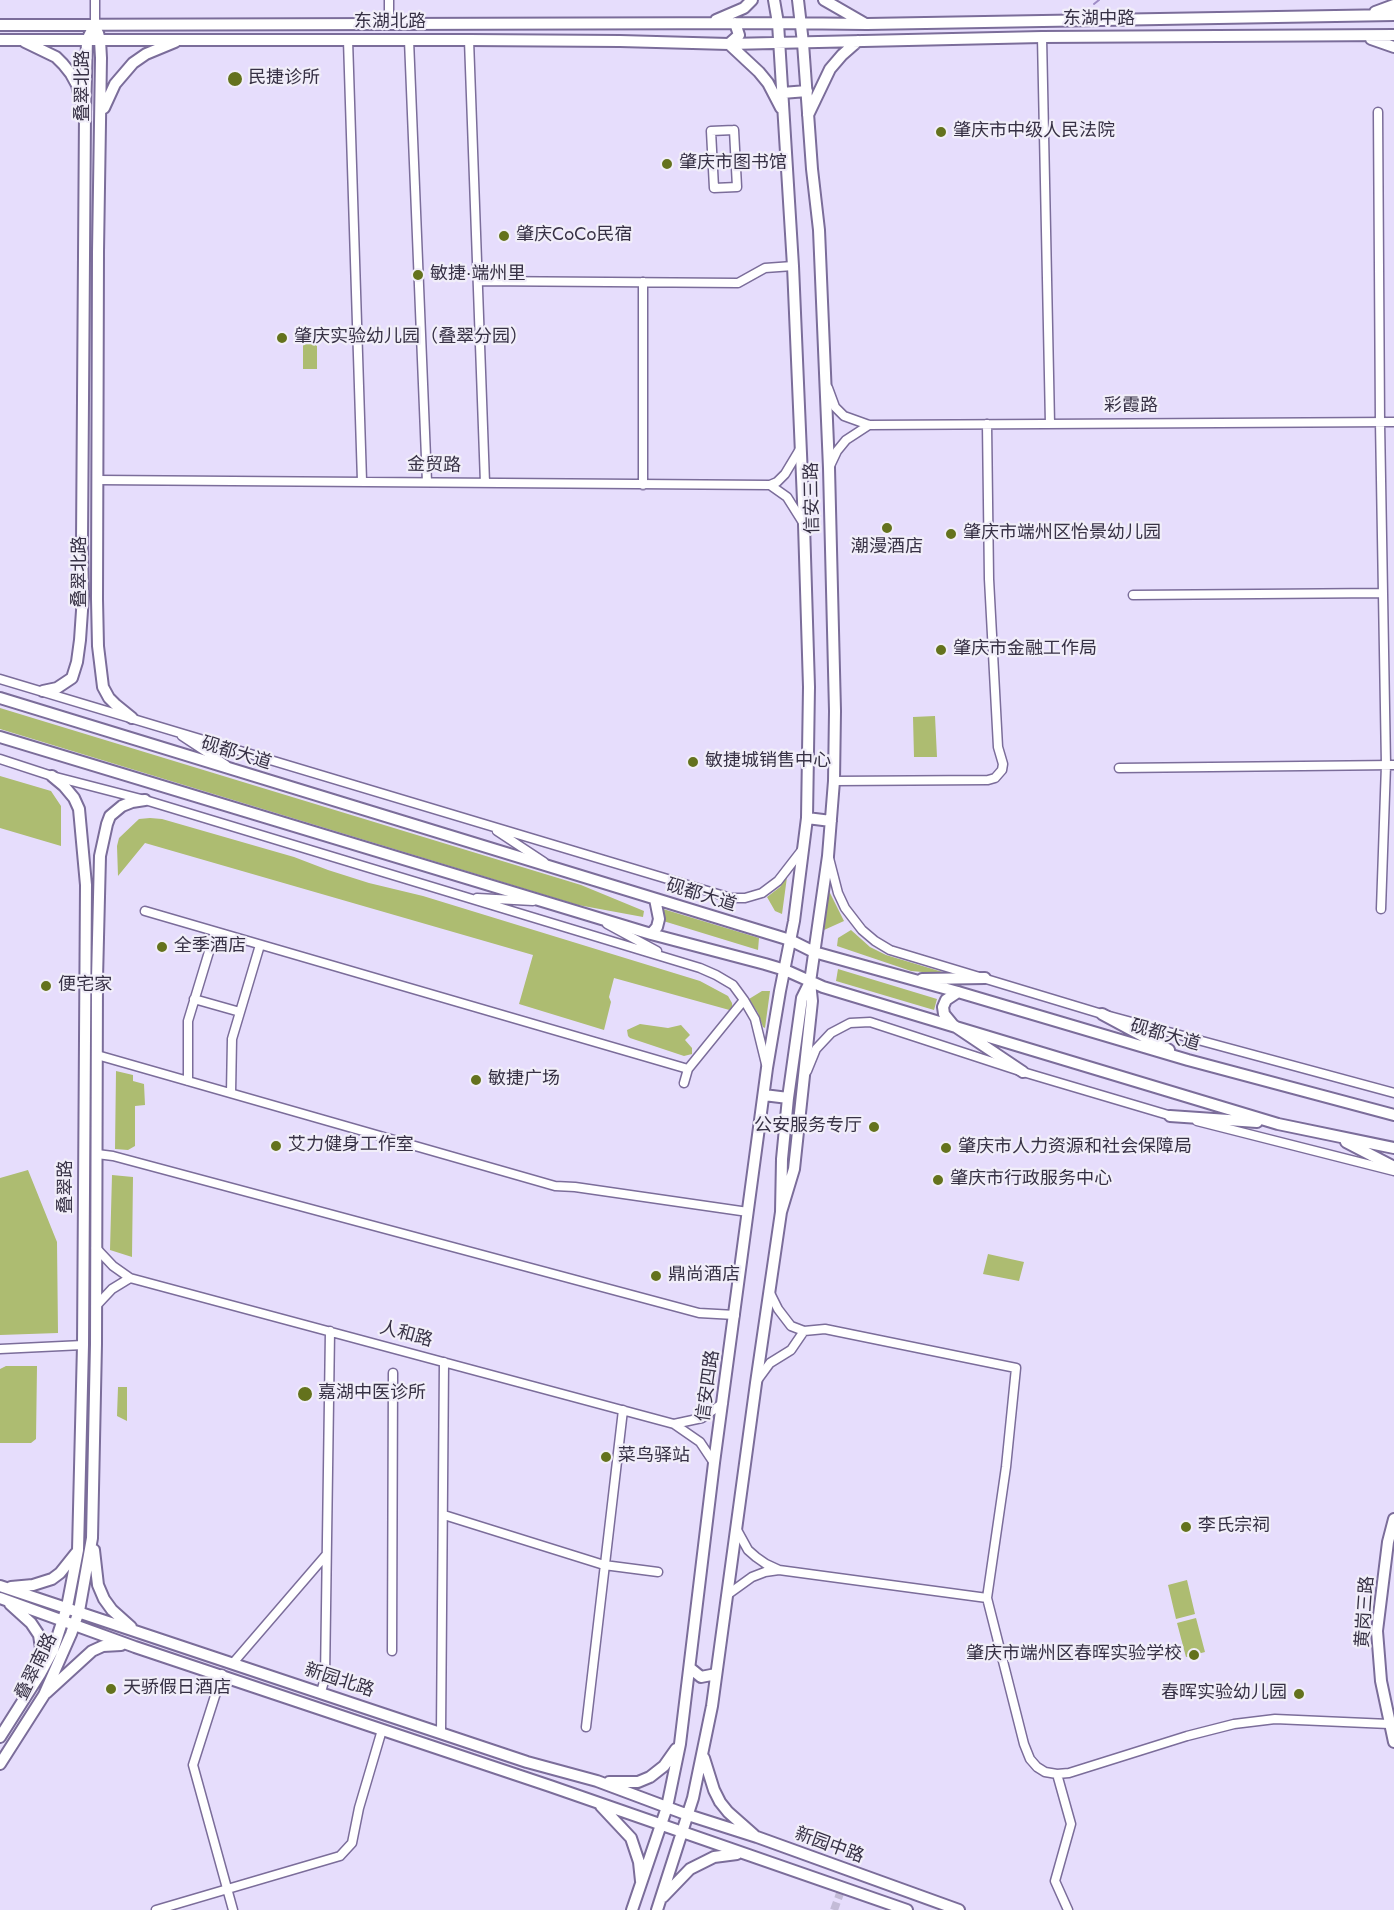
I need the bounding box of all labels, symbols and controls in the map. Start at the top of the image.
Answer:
street label: 东湖中路 [1063,9,1135,31]
street label: 东湖北路 [354,12,426,34]
street label: 叠翠北路 [73,50,95,122]
place label: 民捷诊所 [248,68,320,90]
marker: 民捷诊所 [226,70,244,88]
place label: 肇庆市中级人民法院 [953,121,1115,143]
marker: 肇庆市中级人民法院 [934,125,948,139]
place label: 肇庆市图书馆 [679,153,787,175]
marker: 肇庆市图书馆 [660,157,674,171]
place label: 肇庆CoCo民宿 [516,225,632,247]
marker: 肇庆CoCo民宿 [497,229,511,243]
place label: 敏捷·端州里 [430,264,525,286]
marker: 敏捷·端州里 [411,268,425,282]
place label: 肇庆实验幼儿园（叠翠分园） [294,327,528,349]
marker: 肇庆实验幼儿园（叠翠分园） [275,331,289,345]
street label: 彩霞路 [1104,396,1158,418]
street label: 金贸路 [407,455,461,477]
street label: 信安三路 [802,462,824,534]
marker: 潮漫酒店 [880,521,894,535]
place label: 肇庆市端州区怡景幼儿园 [963,523,1161,545]
marker: 肇庆市端州区怡景幼儿园 [944,527,958,541]
street label: 叠翠北路 [70,536,92,608]
place label: 潮漫酒店 [851,537,923,559]
place label: 肇庆市金融工作局 [953,639,1097,661]
marker: 肇庆市金融工作局 [934,643,948,657]
street label: 砚都大道 [198,733,274,775]
place label: 敏捷城销售中心 [705,751,831,773]
marker: 敏捷城销售中心 [686,755,700,769]
street label: 砚都大道 [663,875,739,917]
place label: 全季酒店 [174,936,246,958]
marker: 全季酒店 [155,940,169,954]
place label: 便宅家 [58,975,112,997]
marker: 便宅家 [39,979,53,993]
street label: 砚都大道 [1127,1016,1203,1056]
place label: 敏捷广场 [488,1069,560,1091]
marker: 敏捷广场 [469,1073,483,1087]
place label: 公安服务专厅 [754,1116,862,1138]
marker: 公安服务专厅 [867,1120,881,1134]
place label: 艾力健身工作室 [288,1135,414,1157]
place label: 肇庆市人力资源和社会保障局 [958,1137,1192,1159]
marker: 艾力健身工作室 [269,1139,283,1153]
marker: 肇庆市人力资源和社会保障局 [939,1141,953,1155]
street label: 叠翠路 [56,1160,78,1214]
place label: 肇庆市行政服务中心 [950,1169,1112,1191]
marker: 肇庆市行政服务中心 [931,1173,945,1187]
place label: 鼎尚酒店 [668,1265,740,1287]
marker: 鼎尚酒店 [649,1269,663,1283]
street label: 人和路 [377,1318,435,1352]
street label: 信安四路 [693,1349,725,1423]
place label: 嘉湖中医诊所 [318,1383,426,1405]
marker: 嘉湖中医诊所 [296,1385,314,1403]
place label: 菜鸟驿站 [618,1446,690,1468]
marker: 菜鸟驿站 [599,1450,613,1464]
place label: 李氏宗祠 [1198,1516,1270,1538]
marker: 李氏宗祠 [1179,1520,1193,1534]
street label: 黄岗三路 [1353,1575,1379,1649]
street label: 叠翠南路 [12,1630,62,1704]
place label: 肇庆市端州区春晖实验学校 [966,1644,1182,1666]
marker: 肇庆市端州区春晖实验学校 [1187,1648,1201,1662]
street label: 新园北路 [301,1660,377,1702]
place label: 天骄假日酒店 [123,1678,231,1700]
marker: 天骄假日酒店 [104,1682,118,1696]
place label: 春晖实验幼儿园 [1161,1683,1287,1705]
marker: 春晖实验幼儿园 [1292,1687,1306,1701]
street label: 新园中路 [791,1824,867,1868]

